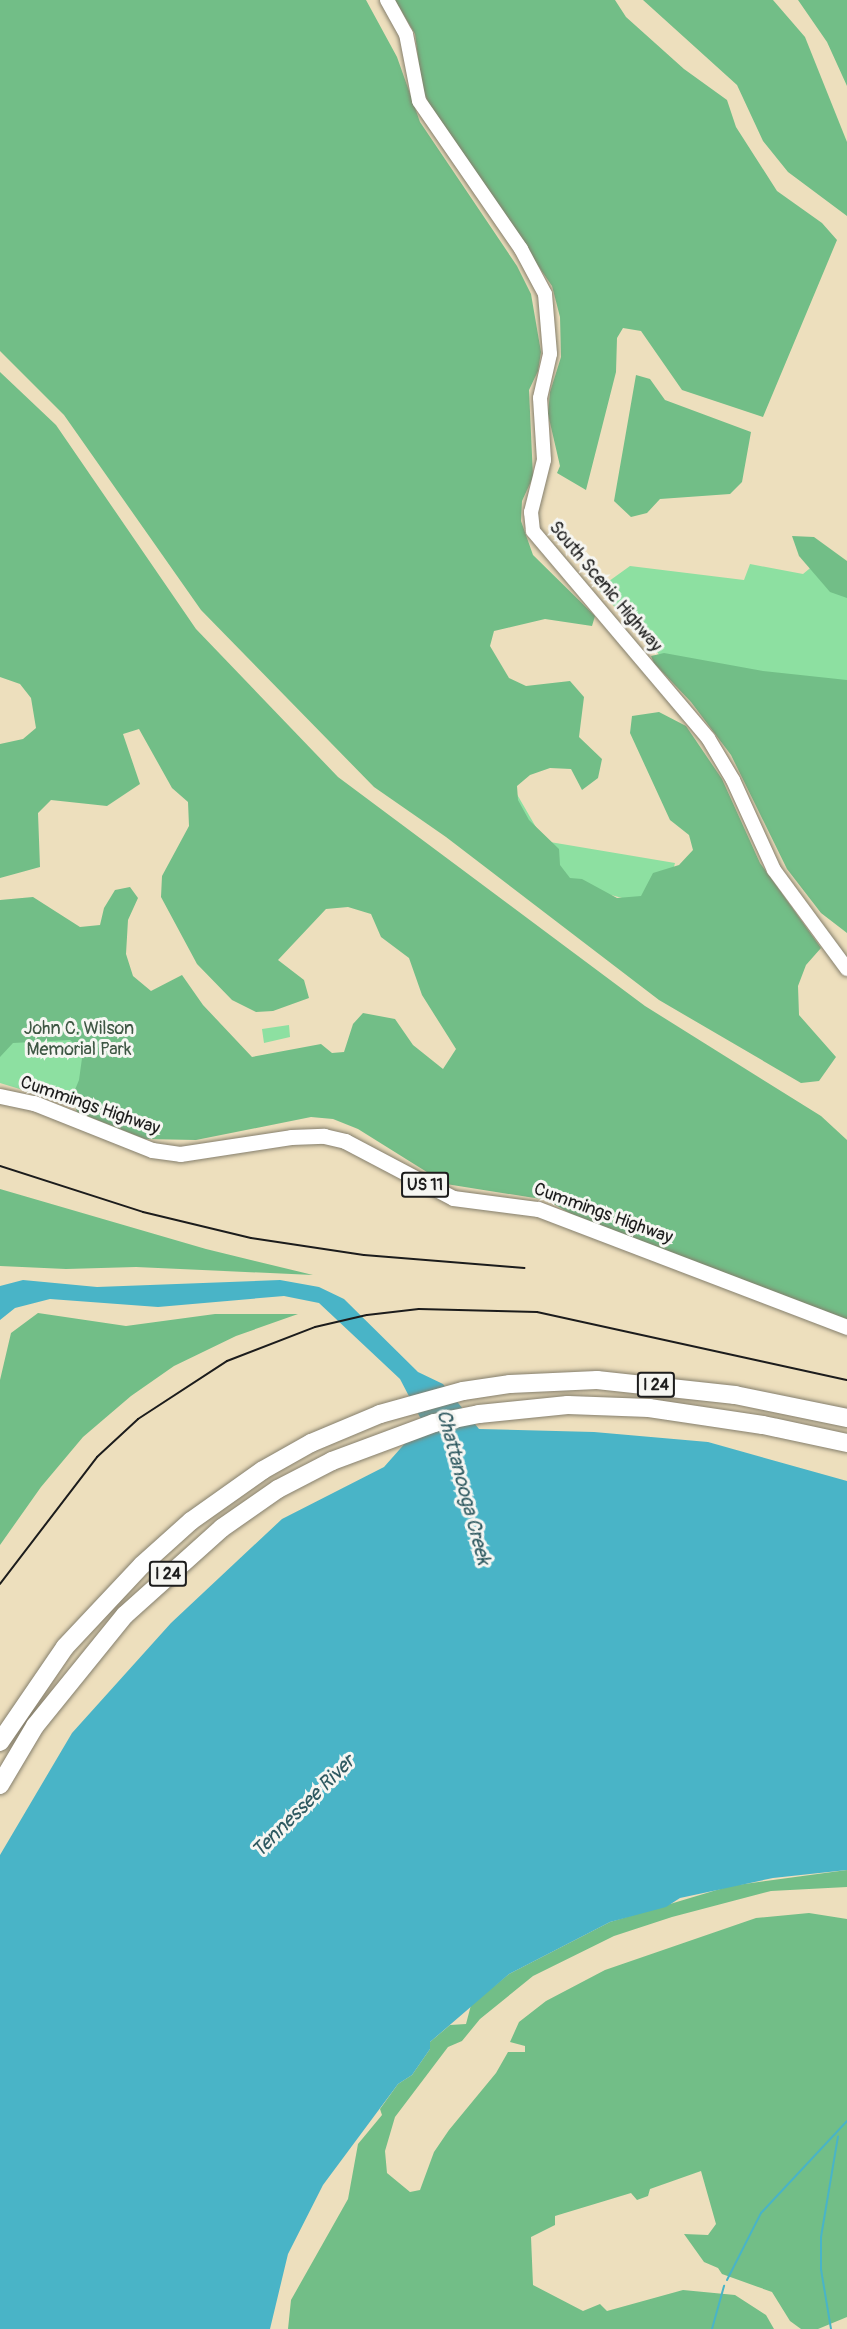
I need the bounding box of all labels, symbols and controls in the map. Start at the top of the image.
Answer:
street label: South Scenic Highway [544,517,666,657]
park label: John C. Wilson Memorial Park [24,1019,134,1062]
street label: Cummings Highway [17,1072,163,1140]
road number: US 11 [401,1172,449,1198]
street label: Cummings Highway [531,1179,675,1249]
road number: I 24 [636,1372,676,1398]
water label: Chattanooga Creek [432,1407,496,1567]
road number: I 24 [148,1561,188,1587]
water label: Tennessee River [247,1750,359,1862]

